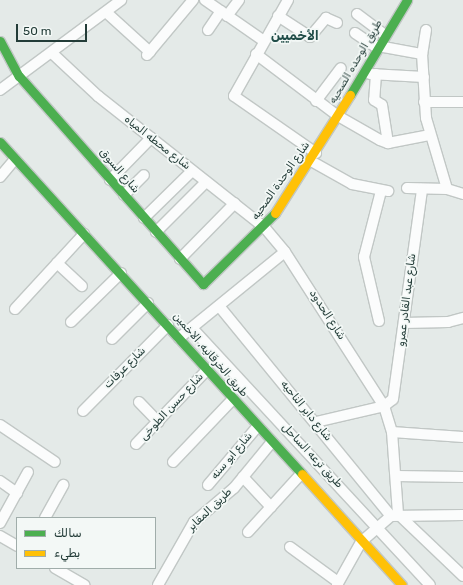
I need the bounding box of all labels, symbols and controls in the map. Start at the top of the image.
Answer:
scale bar [18,16,89,42]
street label: طريق الوحده الصحيه [327,18,385,106]
text: 50 m [23,24,51,38]
district label: الأخميين [271,28,319,44]
street label: شارع محطه المياه [121,113,193,173]
street label: شارع الوحدة الصحيه [249,139,313,223]
street label: شارع السوق [96,146,142,196]
street label: شارع عبد القادر عمرو [395,253,419,347]
street label: شارع الحدود [306,287,348,343]
street label: طريق الخرقانيه, الاخمين [170,310,250,400]
street label: شارع عرفات [101,344,149,392]
street label: شارع حسن الطوخى [137,371,207,443]
street label: شارع داير الناحيه [278,378,334,444]
street label: طريق ترعه الساحل [279,421,345,491]
street label: شارع ابو سنه [208,430,256,482]
street label: طريق المقابر [185,486,235,534]
legend [16,517,156,569]
text: سالك [54,526,82,540]
text: بطيء [54,546,80,560]

